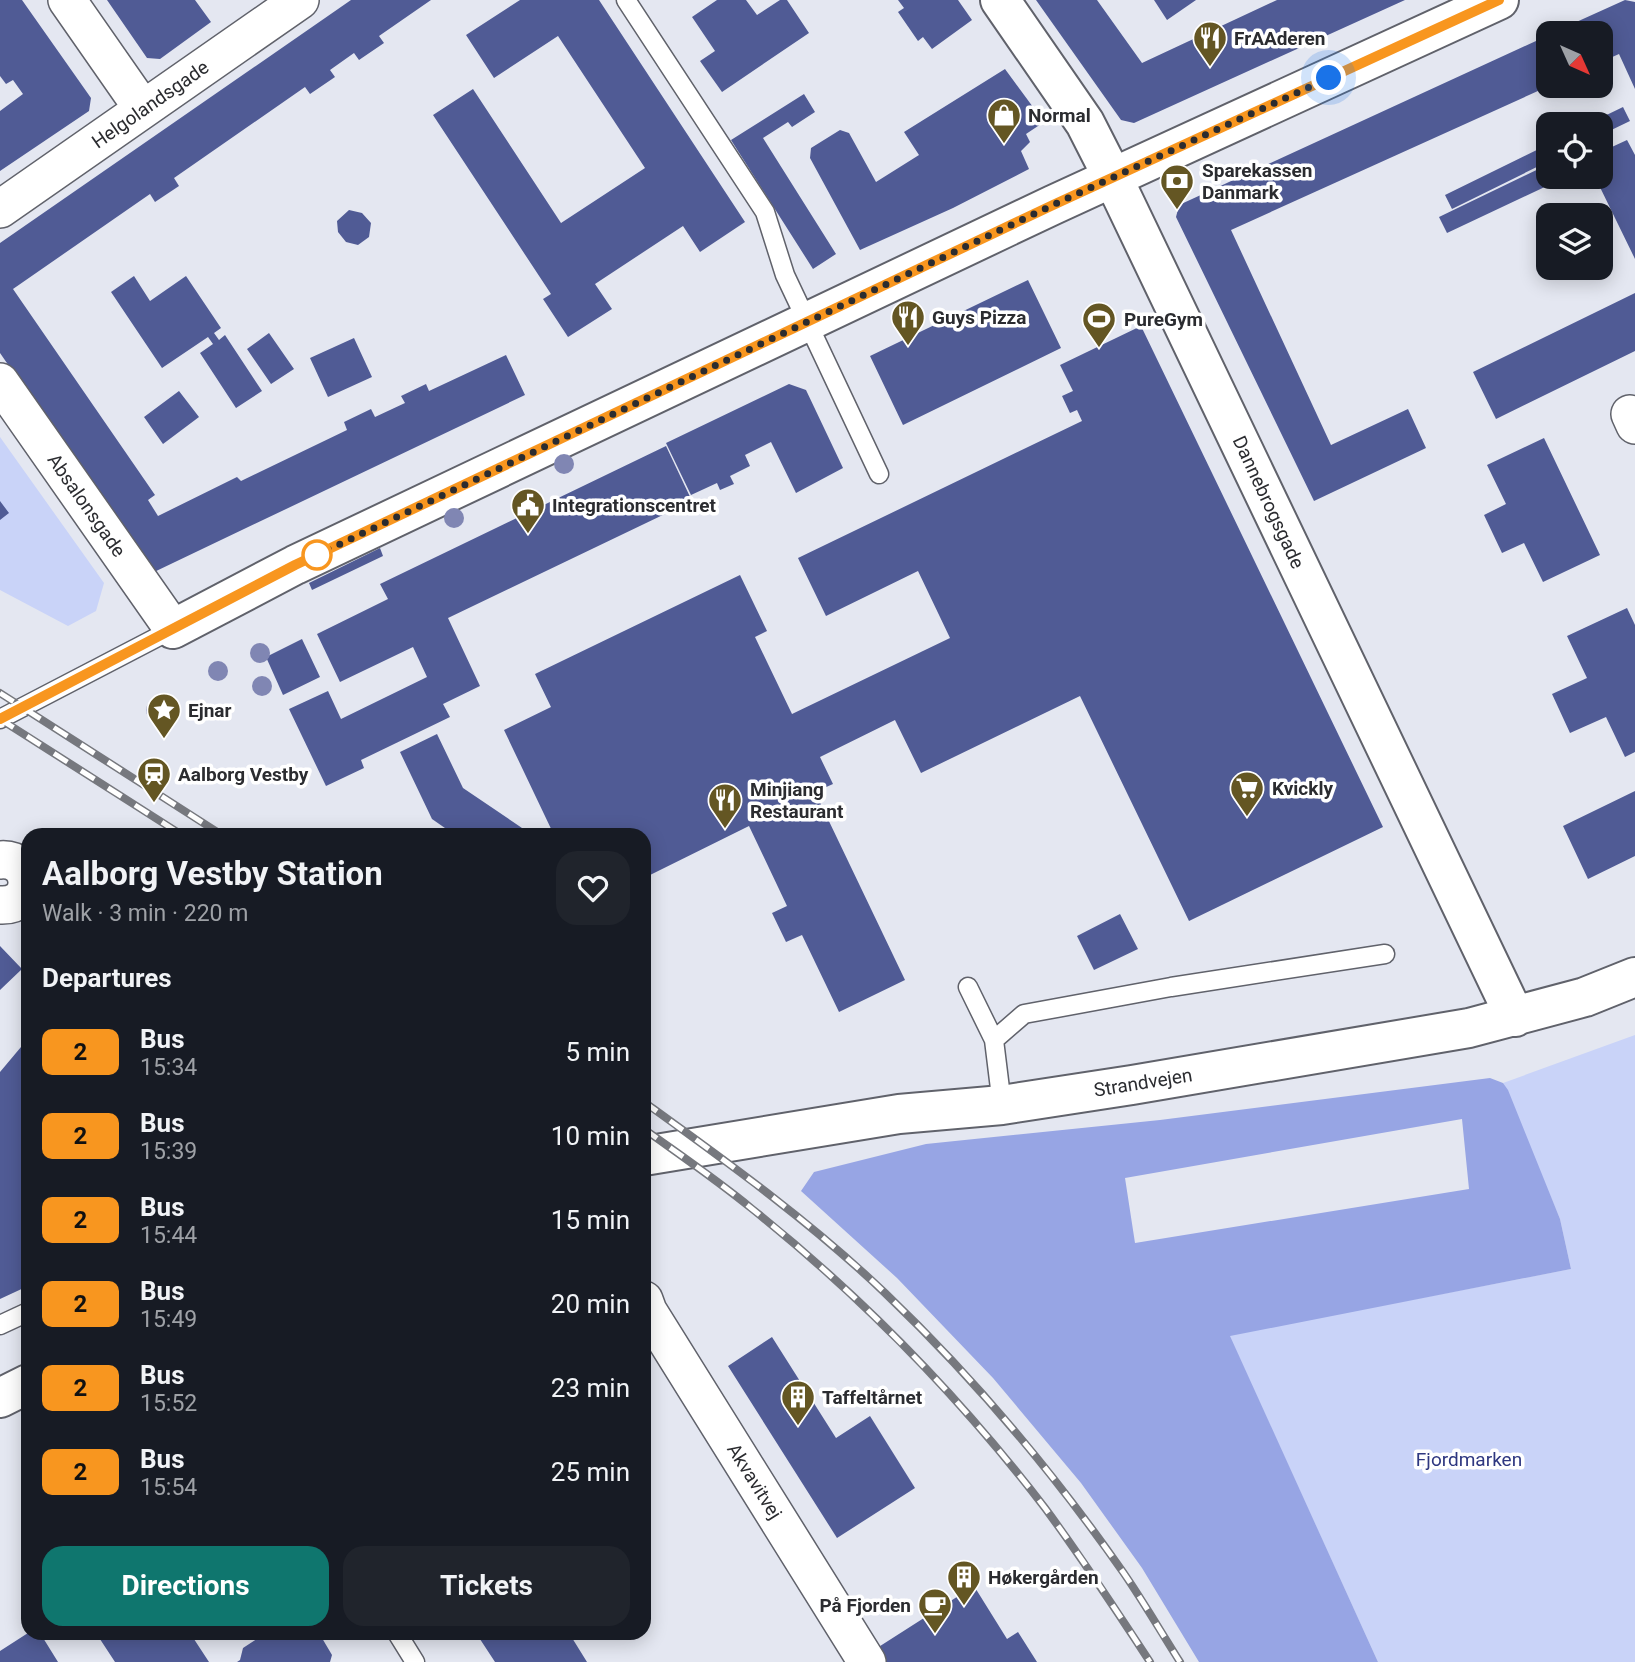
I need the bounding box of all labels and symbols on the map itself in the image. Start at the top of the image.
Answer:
restaurant icon: FrAAderen [1191,19,1229,68]
north arrow [1536,21,1614,98]
place label: FrAAderen [1234,27,1325,50]
street label: Helgolandsgade [87,56,213,153]
your location [1311,60,1346,95]
shop icon: Normal [985,96,1023,145]
place label: Normal [1028,104,1091,127]
place label: Sparekassen Danmark [1202,159,1312,204]
bank icon: Sparekassen Danmark [1158,162,1196,211]
restaurant icon: Guys Pizza [889,298,927,347]
sports icon: PureGym [1080,300,1118,349]
place label: Guys Pizza [932,306,1026,329]
place label: PureGym [1124,308,1203,331]
street label: Dannebrogsgade [1228,432,1309,572]
street label: Absalonsgade [43,449,131,561]
public building icon: Integrationscentret [509,486,547,535]
place label: Integrationscentret [552,494,716,517]
unlabelled marker [302,540,332,570]
place icon: Ejnar [145,691,183,740]
place label: Ejnar [188,699,231,722]
station icon: Aalborg Vestby [135,755,173,804]
place label: Aalborg Vestby [178,763,309,786]
supermarket icon: Kvickly [1228,769,1266,818]
place label: Kvickly [1272,777,1333,800]
place label: Minjiang Restaurant [750,778,844,823]
restaurant icon: Minjiang Restaurant [706,781,744,830]
street label: Strandvejen [1092,1063,1194,1102]
building icon: Taffeltårnet [779,1378,817,1427]
place label: Taffeltårnet [822,1386,923,1409]
street label: Akvavitvej [722,1439,787,1523]
park label: Fjordmarken [1416,1448,1522,1471]
building icon: Høkergården [945,1558,983,1607]
place label: Høkergården [988,1566,1099,1589]
cafe icon: På Fjorden [916,1586,954,1635]
place label: På Fjorden [819,1594,911,1617]

